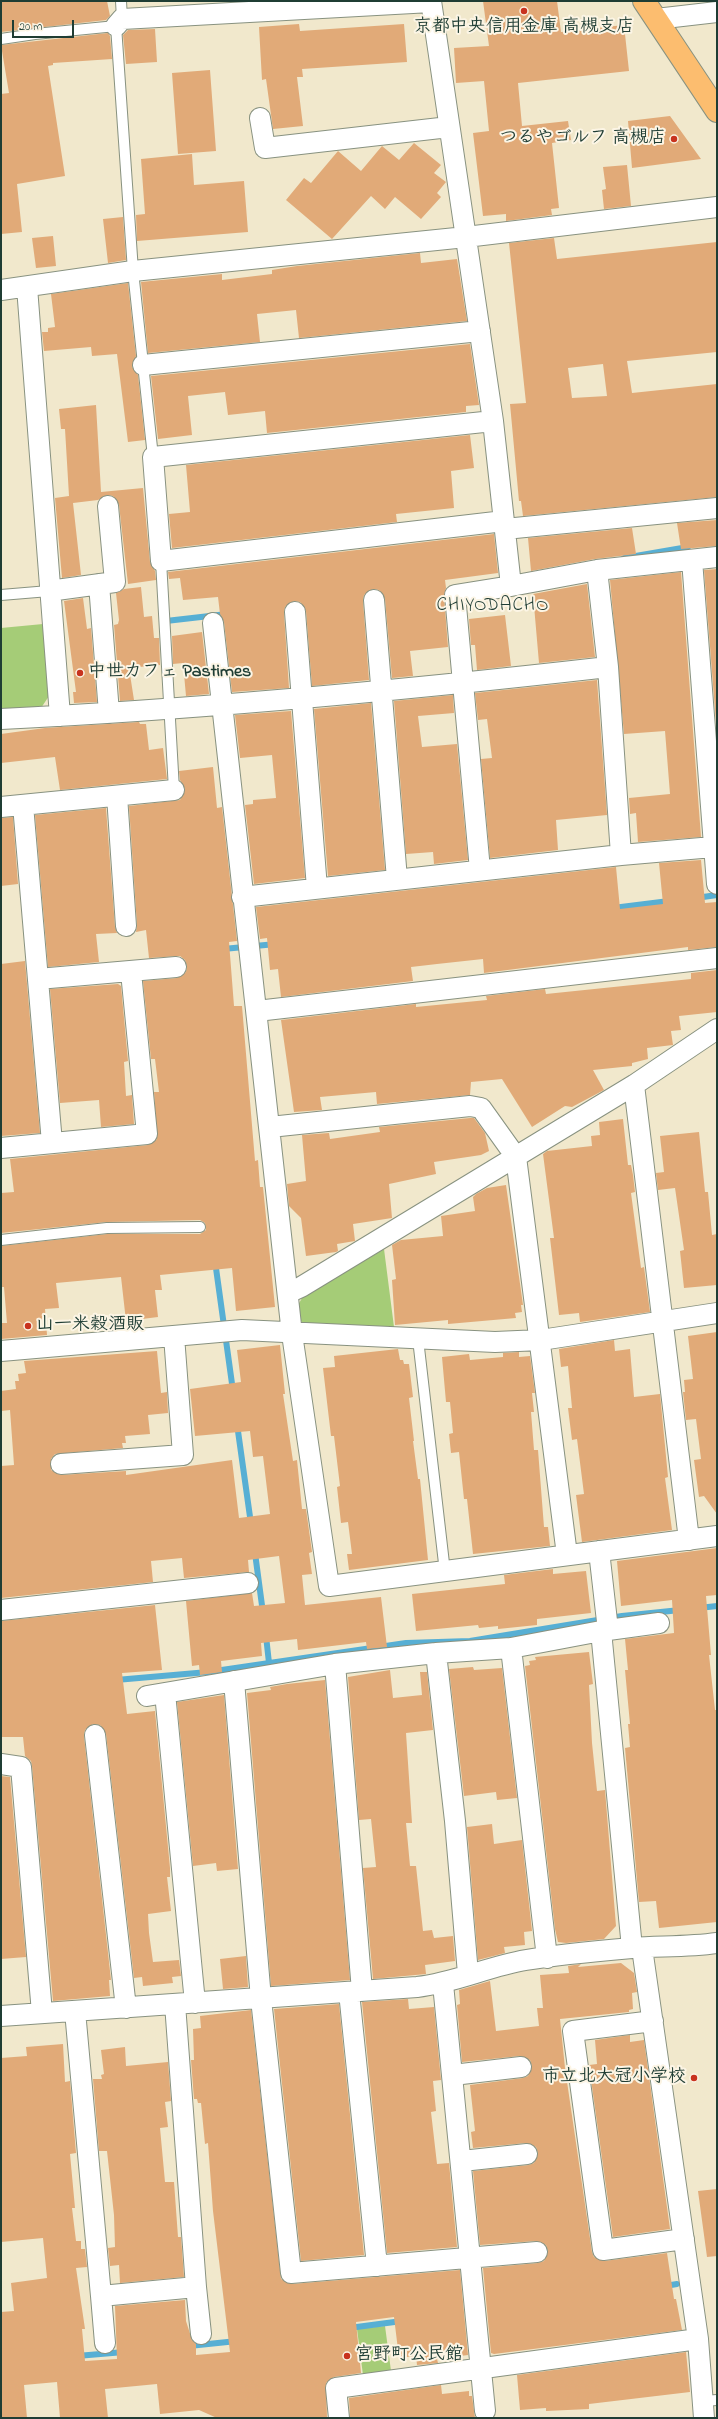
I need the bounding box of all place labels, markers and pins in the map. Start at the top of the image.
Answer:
marker: 京都中央信用金庫 高槻支店 [519,6,529,16]
place label: 京都中央信用金庫 高槻支店 [414,17,634,39]
place label: つるやゴルフ 高槻店 [500,128,666,150]
marker: つるやゴルフ 高槻店 [669,134,679,144]
place label: 中世カフェ Pastimes [88,662,251,684]
marker: 中世カフェ Pastimes [75,668,85,678]
place label: 山一米穀酒販 [36,1315,144,1337]
marker: 山一米穀酒販 [23,1321,33,1331]
place label: 市立北大冠小学校 [542,2067,686,2089]
marker: 市立北大冠小学校 [689,2073,699,2083]
place label: 宮野町公民館 [355,2345,463,2367]
marker: 宮野町公民館 [342,2351,352,2361]

